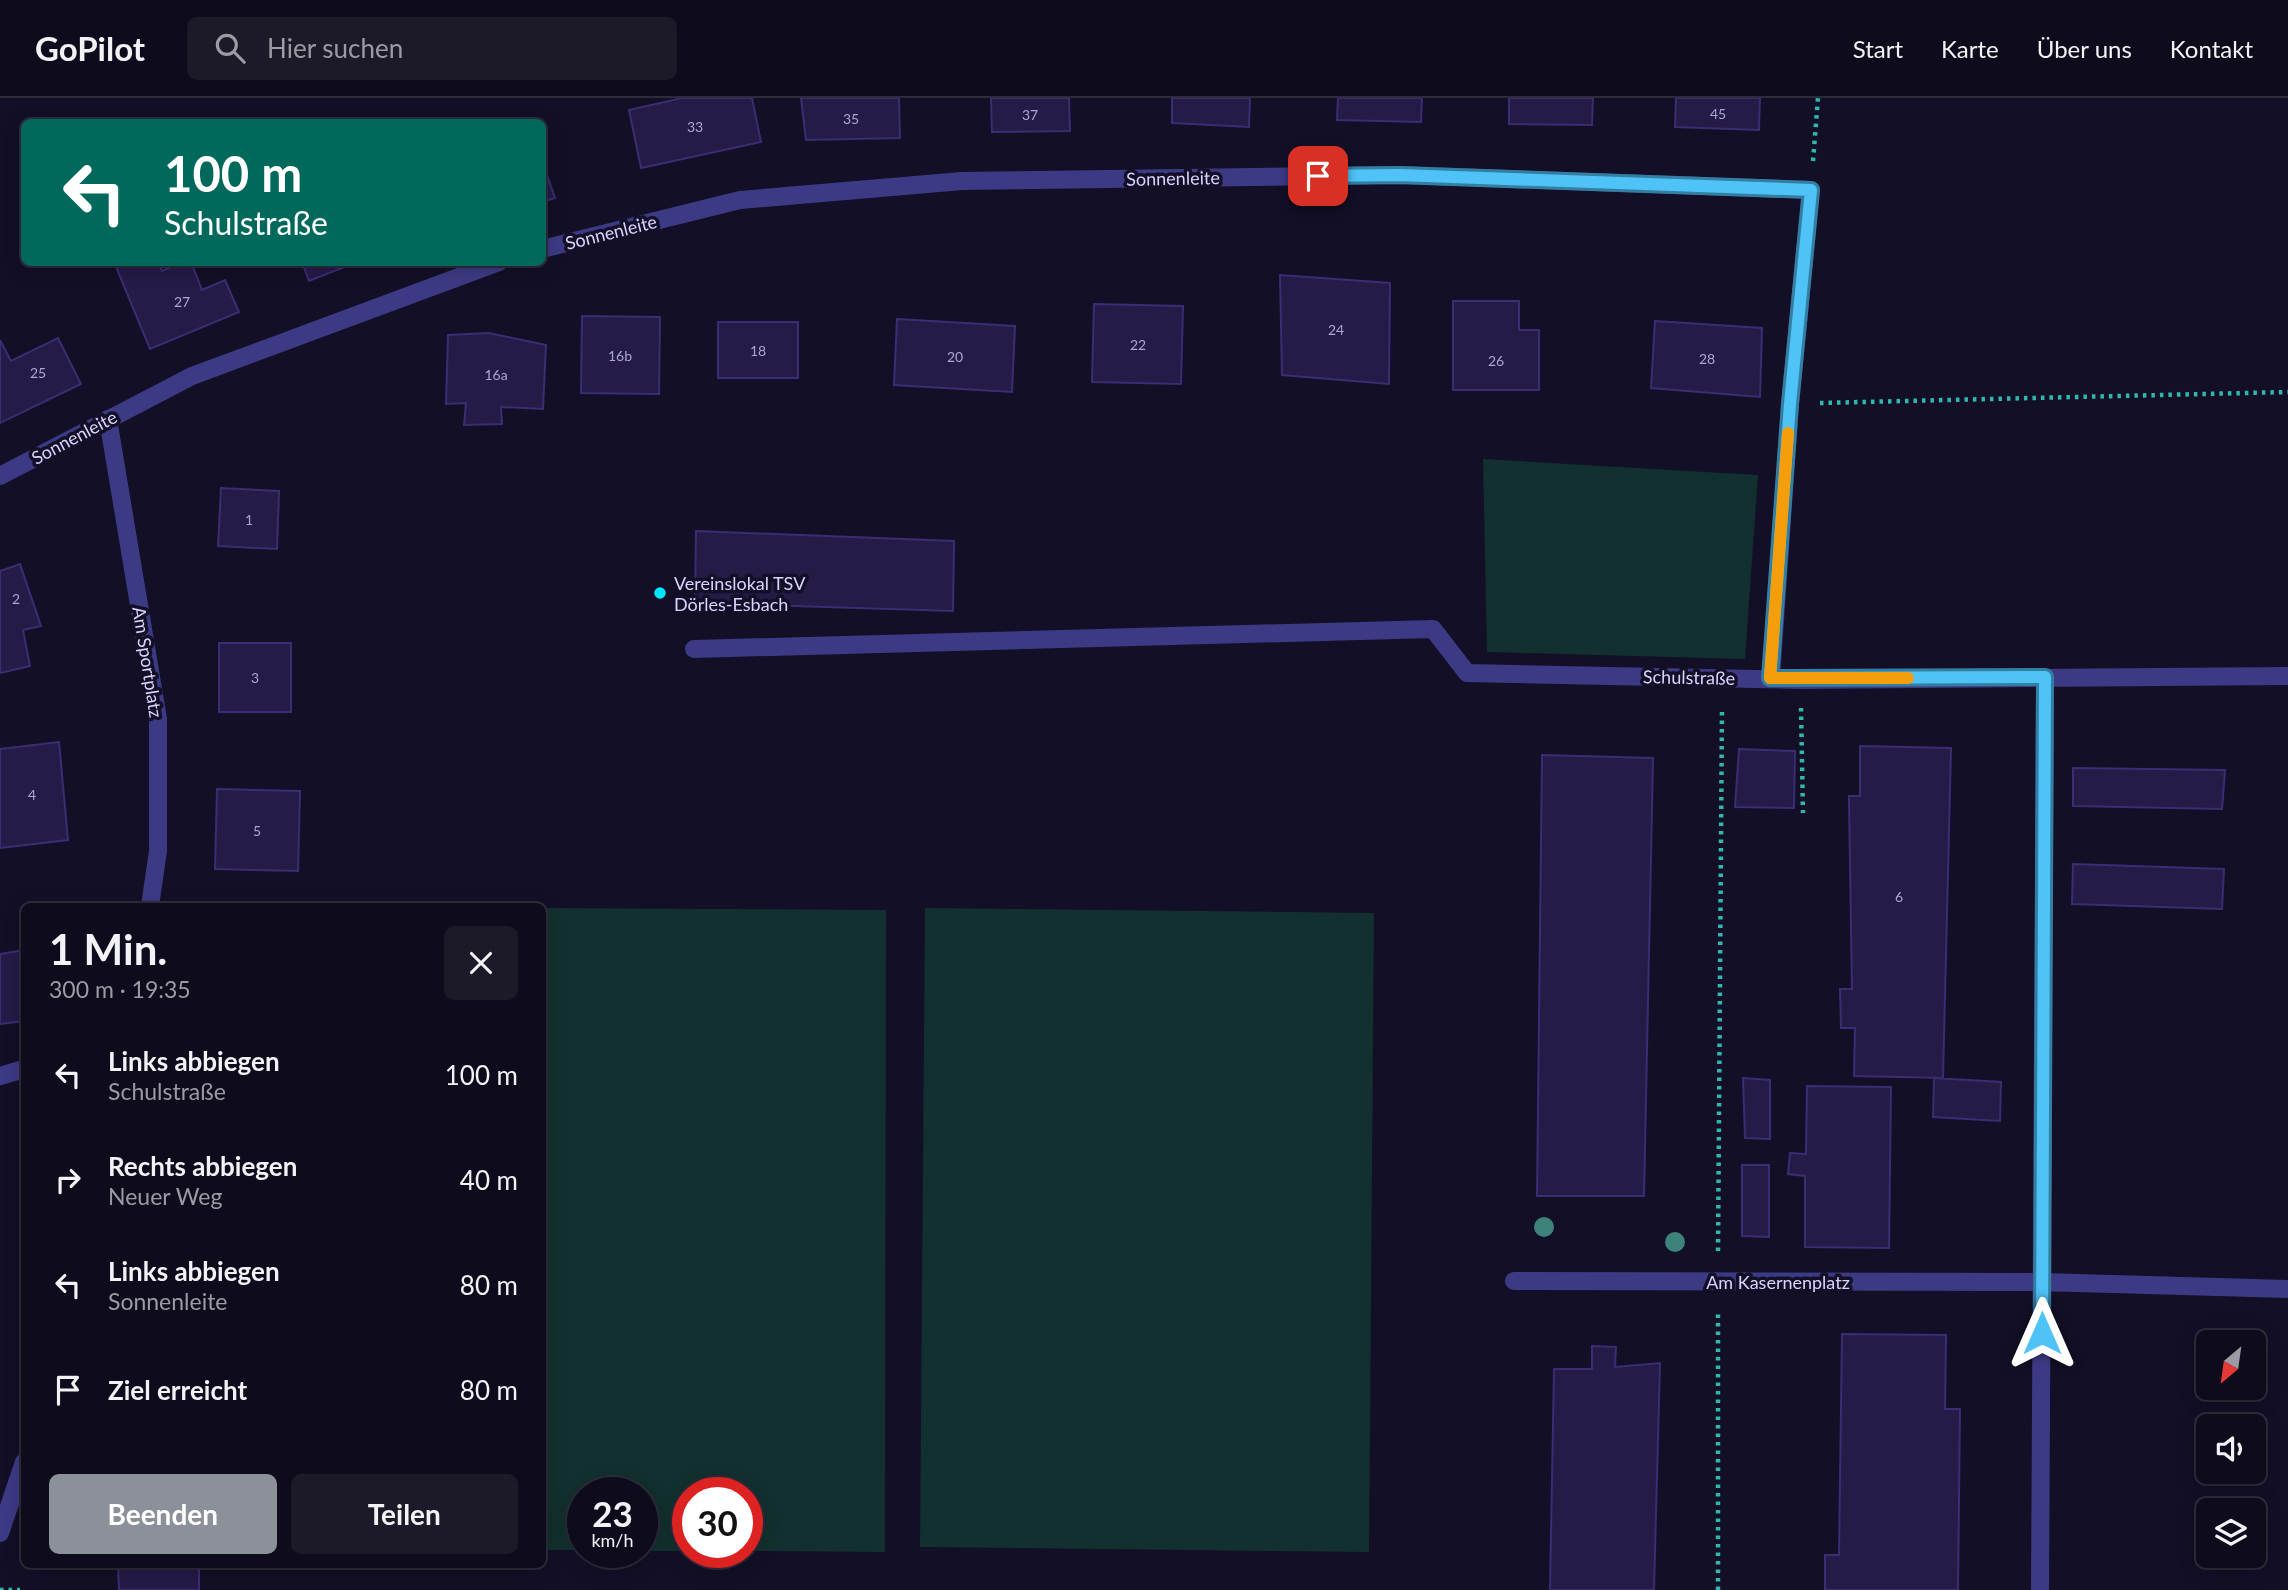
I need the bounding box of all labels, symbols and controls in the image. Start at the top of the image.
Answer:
search box [187,17,677,80]
text: GoPilot [35,28,145,68]
icon: search [211,29,249,67]
text: Hier suchen [267,32,403,64]
text: Start [1853,34,1903,63]
text: Karte [1941,34,1999,63]
text: Über uns [2037,34,2132,63]
text: Kontakt [2170,34,2253,63]
house number: 45 [1710,105,1726,122]
house number: 37 [1022,106,1038,123]
house number: 35 [843,110,859,127]
house number: 33 [687,118,703,135]
text: 100 m [164,144,302,202]
pin [1288,146,1348,206]
icon: left [49,147,140,238]
icon: arrive [1299,157,1337,195]
street label: Sonnenleite [1126,166,1220,190]
text: Schulstraße [164,203,328,242]
street label: Sonnenleite [563,210,659,254]
house number: 27 [174,293,190,310]
house number: 24 [1328,321,1344,338]
house number: 22 [1130,336,1146,353]
house number: 18 [750,342,766,359]
house number: 16b [608,347,632,364]
house number: 20 [947,348,963,365]
house number: 28 [1699,350,1715,367]
house number: 26 [1488,352,1504,369]
house number: 25 [30,364,46,381]
house number: 16a [484,366,508,383]
street label: Sonnenleite [28,405,120,469]
house number: 1 [245,511,253,528]
place label: Vereinslokal TSV Dörles-Esbach [674,572,806,615]
marker: Vereinslokal TSV Dörles-Esbach [652,585,668,601]
house number: 2 [12,590,20,607]
street label: Am Sportplatz [128,605,168,719]
street label: Schulstraße [1643,665,1735,689]
house number: 3 [251,669,259,686]
house number: 4 [28,786,36,803]
house number: 5 [253,822,261,839]
house number: 6 [1895,888,1903,905]
text: 1 Min. [49,924,167,974]
button: close [444,926,518,1000]
text: 300 m · 19:35 [49,975,191,1003]
text: Links abbiegen [108,1045,280,1077]
icon: left [49,1056,87,1094]
text: 100 m [445,1059,518,1091]
text: Schulstraße [108,1077,226,1105]
text: Rechts abbiegen [108,1150,297,1182]
icon: right [49,1161,87,1199]
text: 40 m [460,1164,518,1196]
text: Neuer Weg [108,1182,222,1210]
text: Links abbiegen [108,1255,280,1287]
icon: left [49,1266,87,1304]
text: 80 m [460,1269,518,1301]
street label: Am Kasernenplatz [1706,1271,1850,1293]
text: Sonnenleite [108,1287,228,1315]
position arrow [2005,1296,2079,1370]
north arrow [2196,1330,2266,1400]
map controls [2196,1330,2266,1568]
icon: arrive [49,1371,87,1409]
text: Ziel erreicht [108,1374,247,1406]
text: 80 m [460,1374,518,1406]
button: sound [2196,1414,2266,1484]
button: Beenden [49,1474,277,1554]
button: Teilen [291,1474,518,1554]
speed limit sign: 30 [672,1477,763,1568]
text: 23 [592,1492,633,1534]
button: layers [2196,1498,2266,1568]
text: km/h [591,1529,634,1551]

